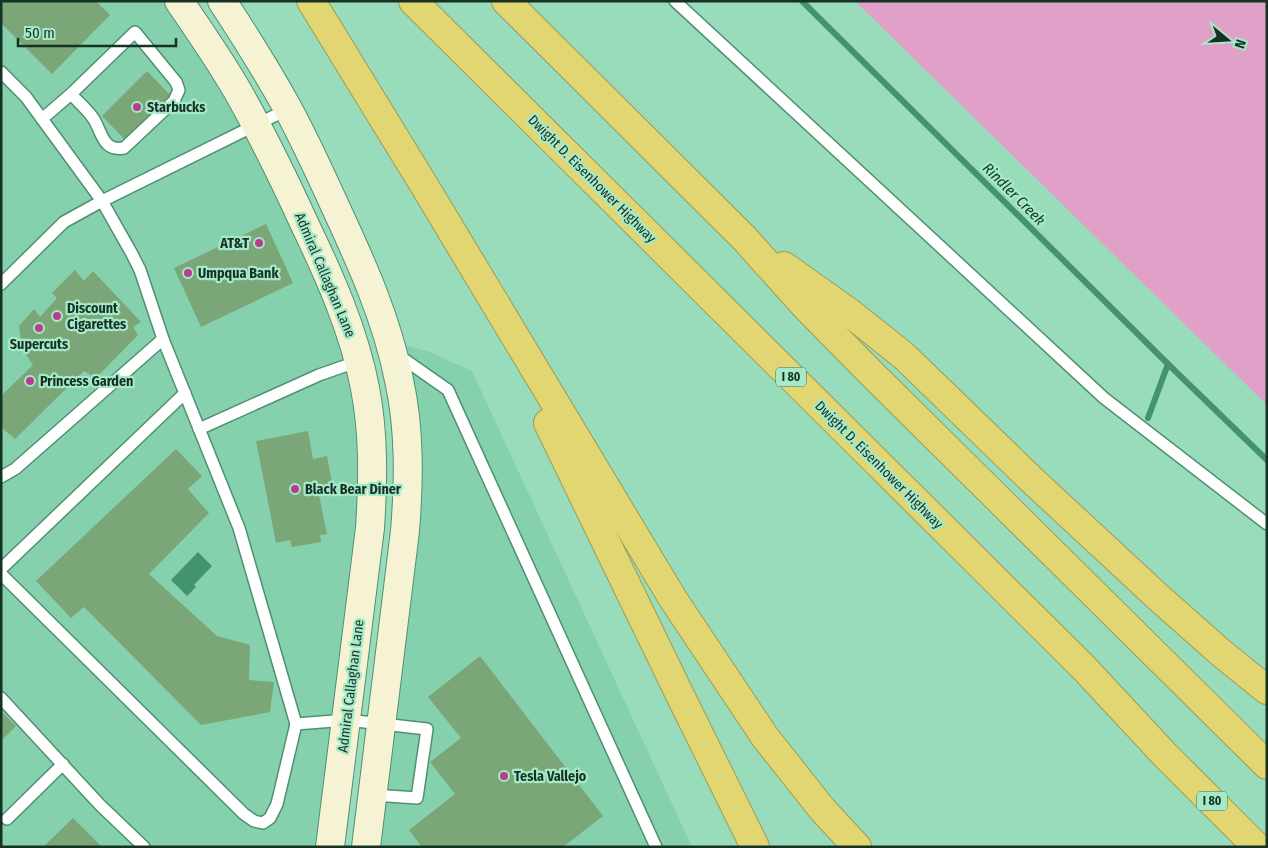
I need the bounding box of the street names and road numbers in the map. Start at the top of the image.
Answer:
street label: Dwight D. Eisenhower Highway [524,111,660,247]
street label: Admiral Callaghan Lane [291,210,359,340]
road number: I 80 [776,368,806,387]
street label: Dwight D. Eisenhower Highway [811,397,947,533]
street label: Admiral Callaghan Lane [334,618,368,753]
road number: I 80 [1197,791,1227,810]

